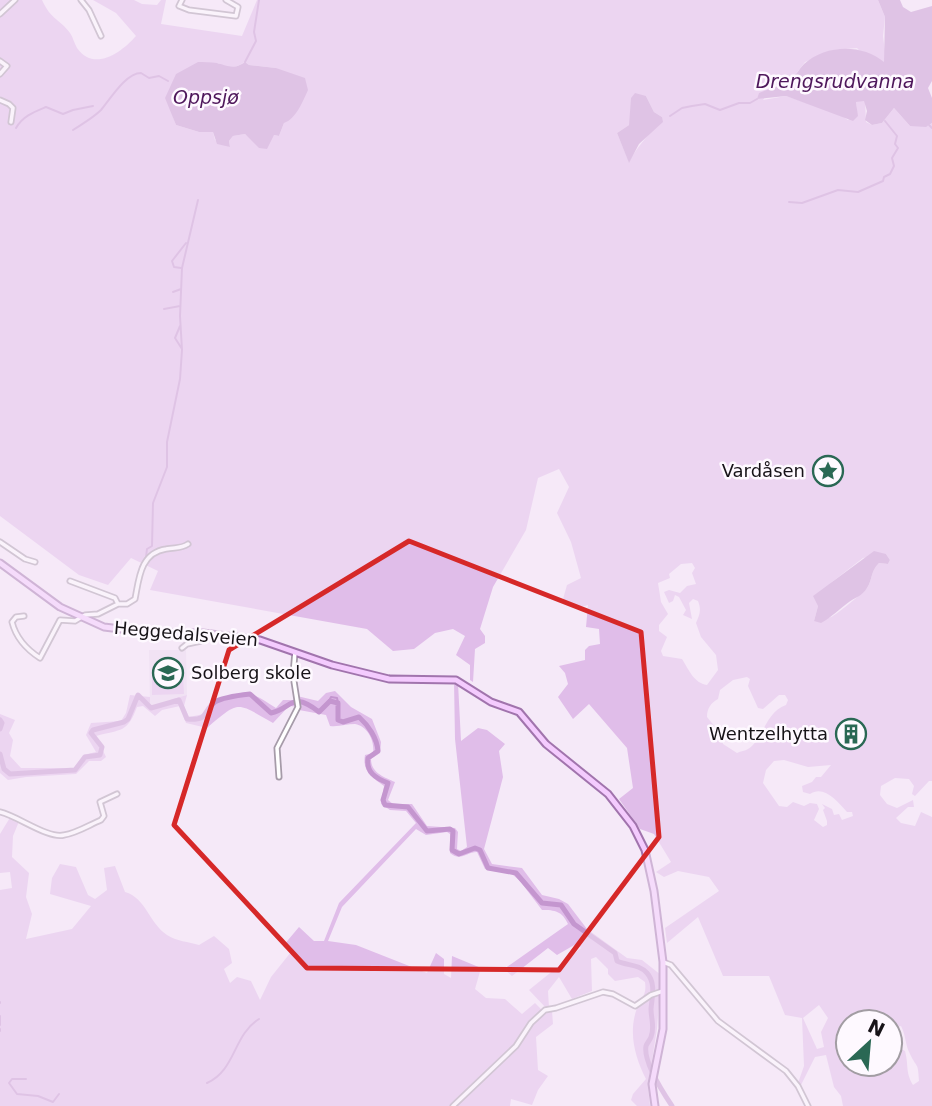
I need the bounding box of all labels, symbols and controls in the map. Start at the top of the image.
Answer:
water label: Drengsrudvanna [756,70,914,92]
water label: Oppsjø [173,86,239,108]
place icon: Vardåsen [811,454,845,488]
place label: Vardåsen [722,460,805,481]
street label: Heggedalsveien [113,617,259,650]
school or university icon: Solberg skole [151,656,185,690]
place label: Solberg skole [191,662,311,683]
building icon: Wentzelhytta [834,717,868,751]
place label: Wentzelhytta [709,723,828,744]
north arrow [834,1008,904,1078]
text: N [864,1014,888,1041]

